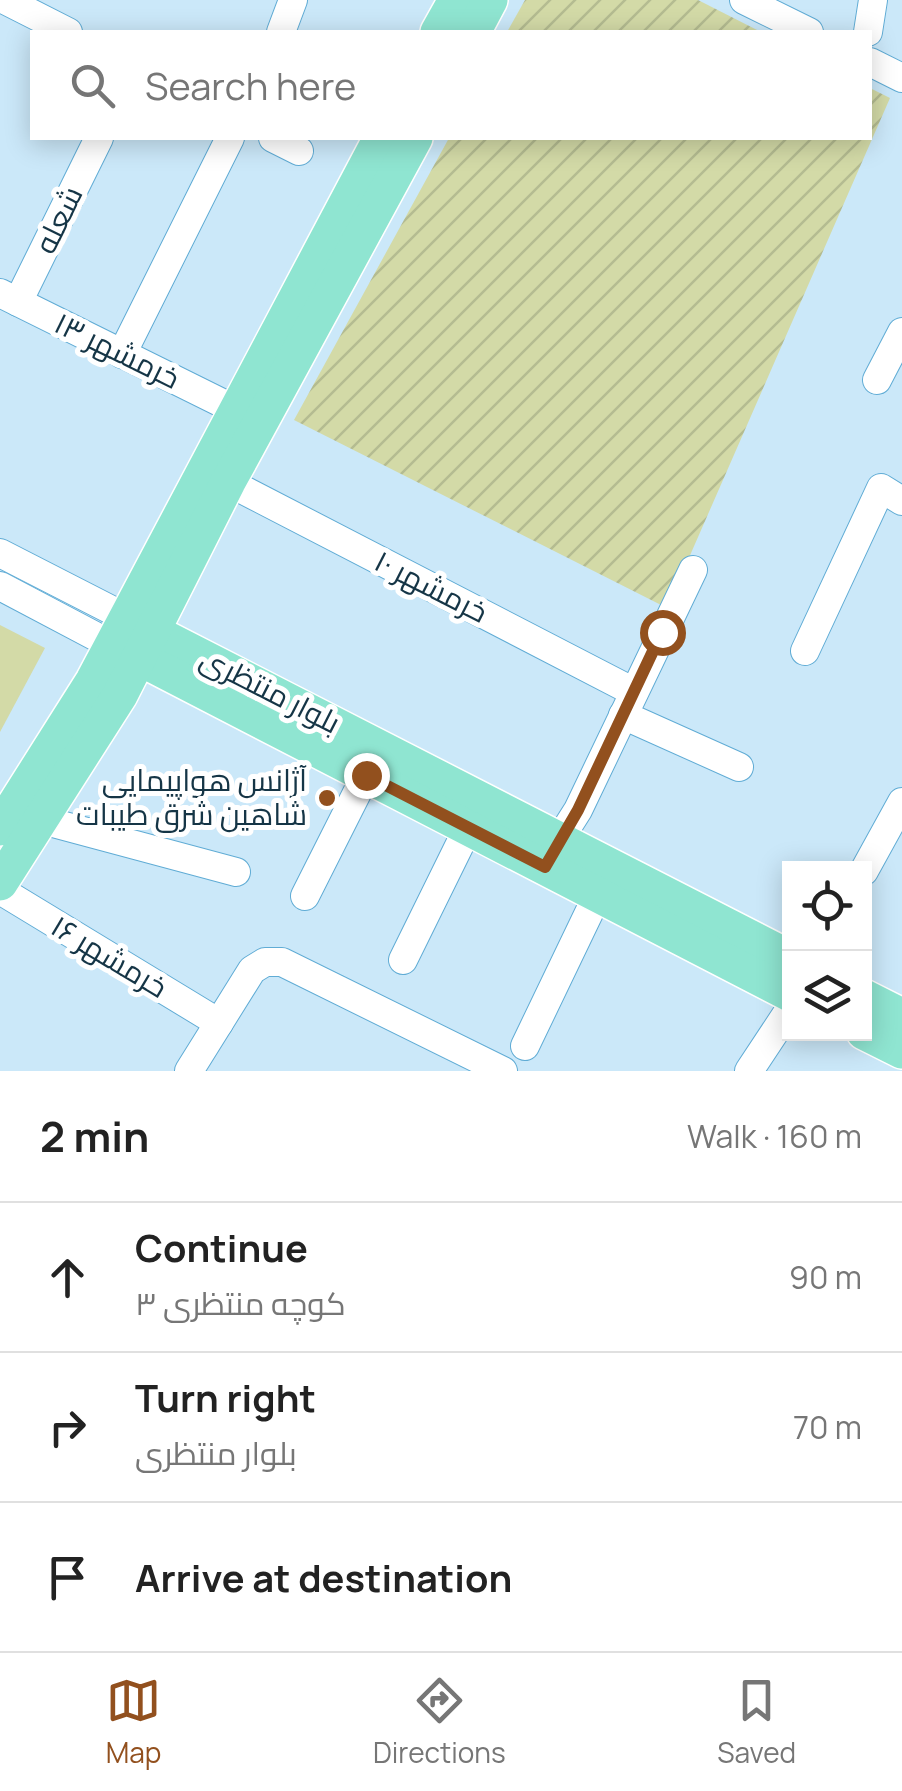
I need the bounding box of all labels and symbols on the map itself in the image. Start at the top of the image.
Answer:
street label: شعله [24,179,92,260]
street label: خرمشهر ۱۳ [48,302,187,398]
street label: خرمشهر ۱۰ [368,540,495,632]
route start [640,610,686,656]
street label: بلوار منتظری [194,637,348,742]
route end [344,753,390,799]
place label: آژانس هواپیمایی شاهین شرق طیبات [76,759,307,834]
marker: آژانس هواپیمایی شاهین شرق طیبات [316,787,338,809]
street label: خرمشهر ۱۶ [44,905,176,1007]

